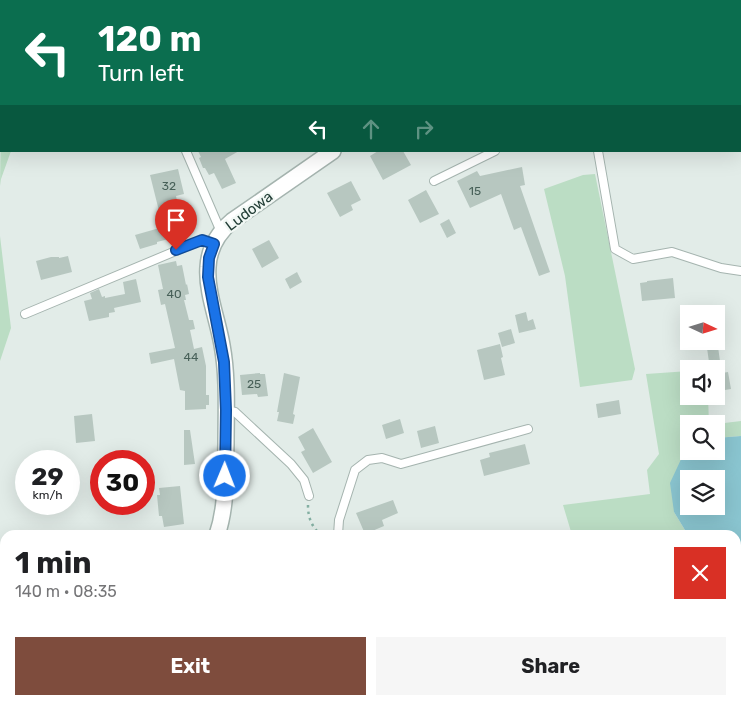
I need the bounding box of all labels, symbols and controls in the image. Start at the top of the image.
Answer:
text: 120 m [98,18,201,60]
icon: left [15,20,80,85]
text: Turn left [98,60,184,87]
icon: left [304,115,332,143]
icon: ahead [357,115,385,143]
icon: right [410,115,438,143]
house number: 32 [162,179,176,193]
house number: 15 [469,184,481,198]
street label: Ludowa [222,187,276,235]
pin [155,199,197,250]
icon: arrive [162,206,190,234]
house number: 40 [166,287,182,301]
north arrow [680,305,725,350]
map controls [680,305,725,515]
house number: 44 [184,350,199,364]
button: sound [680,360,725,405]
house number: 25 [247,377,261,391]
button: search [680,415,725,460]
position arrow [198,449,250,501]
speed limit sign: 30 [90,450,155,515]
text: 29 [31,462,64,491]
button: layers [680,470,725,515]
text: km/h [33,488,62,502]
text: 1 min [15,545,92,581]
button: close [674,547,726,599]
text: 140 m · 08:35 [15,582,117,601]
button: Exit [15,637,366,695]
button: Share [376,637,726,695]

